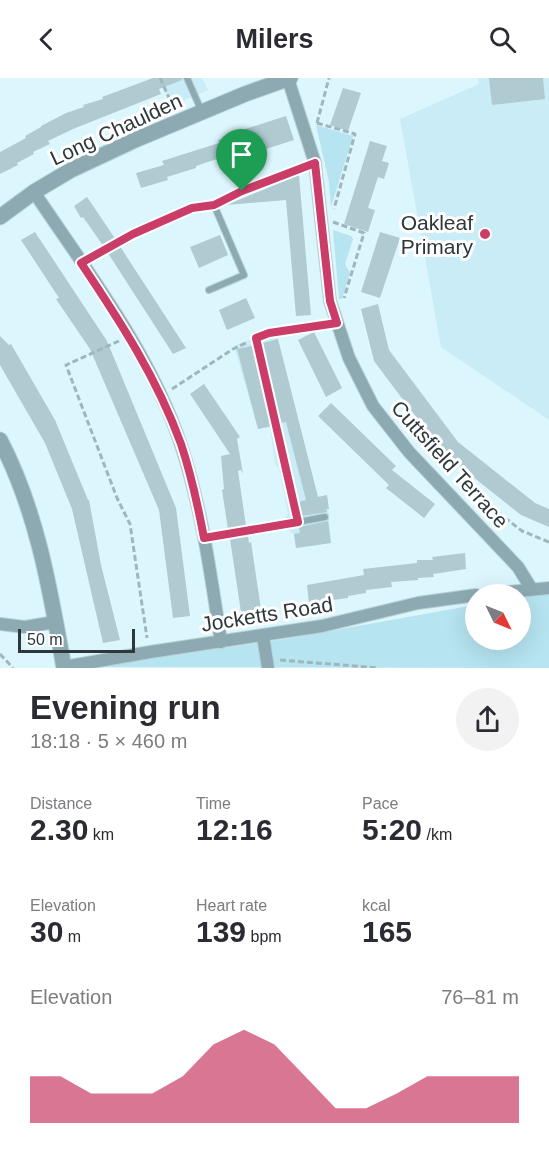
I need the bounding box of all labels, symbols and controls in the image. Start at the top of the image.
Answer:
icon: back [30,23,63,56]
icon: search [486,23,519,56]
text: Milers [235,24,314,54]
street label: Long Chaulden [47,88,185,170]
pin [216,129,267,191]
icon: arrive [225,138,258,171]
place label: Oakleaf Primary [401,211,473,258]
marker: Oakleaf Primary [478,227,492,241]
street label: Cuttsfield Terrace [387,396,513,532]
north arrow [465,584,531,650]
map controls [465,584,531,650]
street label: Jocketts Road [199,592,335,636]
scale bar [18,626,135,654]
text: 50 m [27,631,63,648]
button: share [456,688,519,751]
text: Evening run [30,689,221,726]
text: 18:18 · 5 × 460 m [30,730,187,752]
text: Distance [30,795,92,812]
text: Time [196,795,231,812]
text: Pace [362,795,398,812]
text: 2.30 [30,813,88,846]
text: 12:16 [196,813,273,846]
text: 5:20 [362,813,422,846]
text: km [88,826,114,843]
text: /km [422,826,452,843]
text: Elevation [30,897,96,914]
text: Heart rate [196,897,267,914]
text: kcal [362,897,390,914]
text: 30 [30,915,63,948]
text: 139 [196,915,246,948]
text: 165 [362,915,412,948]
text: m [63,928,81,945]
text: bpm [246,928,282,945]
text: Elevation [30,986,112,1008]
text: 76–81 m [441,986,519,1008]

